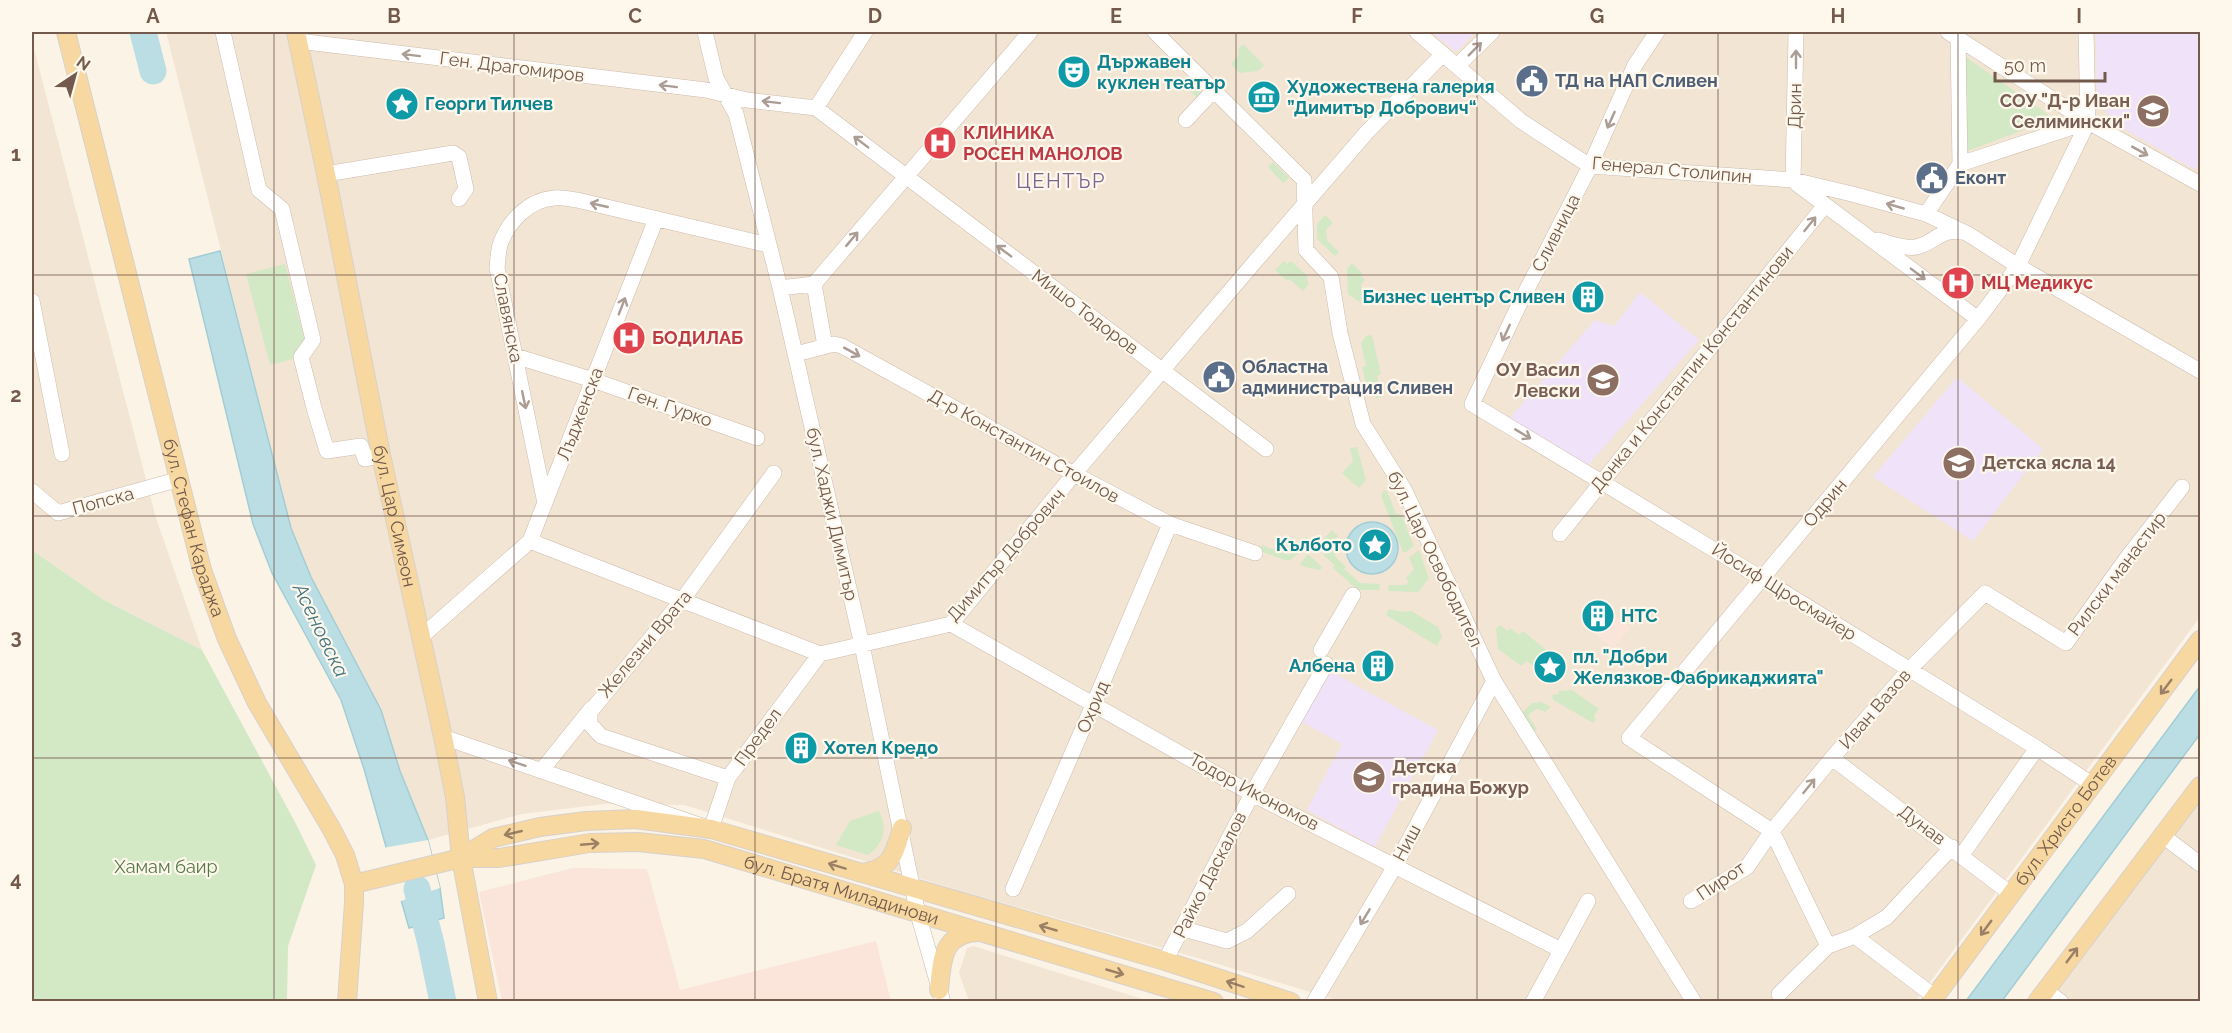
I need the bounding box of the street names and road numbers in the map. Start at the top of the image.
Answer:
street label: Ген. Драгомиров [439,47,586,86]
street label: Дрин [1784,83,1805,129]
street label: Генерал Столипин [1591,152,1753,187]
street label: Сливница [1527,190,1584,275]
street label: Донка и Константин Константинови [1586,241,1797,496]
street label: Мишо Тодоров [1028,265,1143,358]
street label: Славянска [490,271,527,365]
street label: Лъдженска [552,364,607,464]
street label: Ген. Гурко [625,382,715,431]
street label: Д-р Константин Стоилов [925,384,1123,507]
street label: бул. Хаджи Димитър [802,425,863,603]
street label: бул. Стефан Караджа [159,436,229,620]
street label: бул. Цар Симеон [369,443,421,589]
street label: бул. Цар Освободител [1384,467,1487,650]
street label: Одрин [1798,474,1851,531]
street label: Попска [70,482,136,519]
street label: Димитър Добрович [942,484,1069,625]
street label: Рилски манастир [2063,508,2170,640]
street label: Йосиф Щросмайер [1708,539,1860,645]
street label: Железни Врата [594,586,696,702]
street label: Иван Вазов [1834,665,1915,753]
street label: Охрид [1072,677,1113,736]
street label: Предел [730,704,785,769]
street label: Тодор Икономов [1186,748,1323,835]
street label: бул. Христо Ботев [2010,751,2121,890]
street label: Дунав [1895,800,1950,849]
street label: Райко Даскалов [1169,808,1250,941]
street label: Ниш [1388,821,1425,865]
street label: бул. Братя Миладинови [741,851,942,929]
street label: Пирот [1692,857,1749,904]

